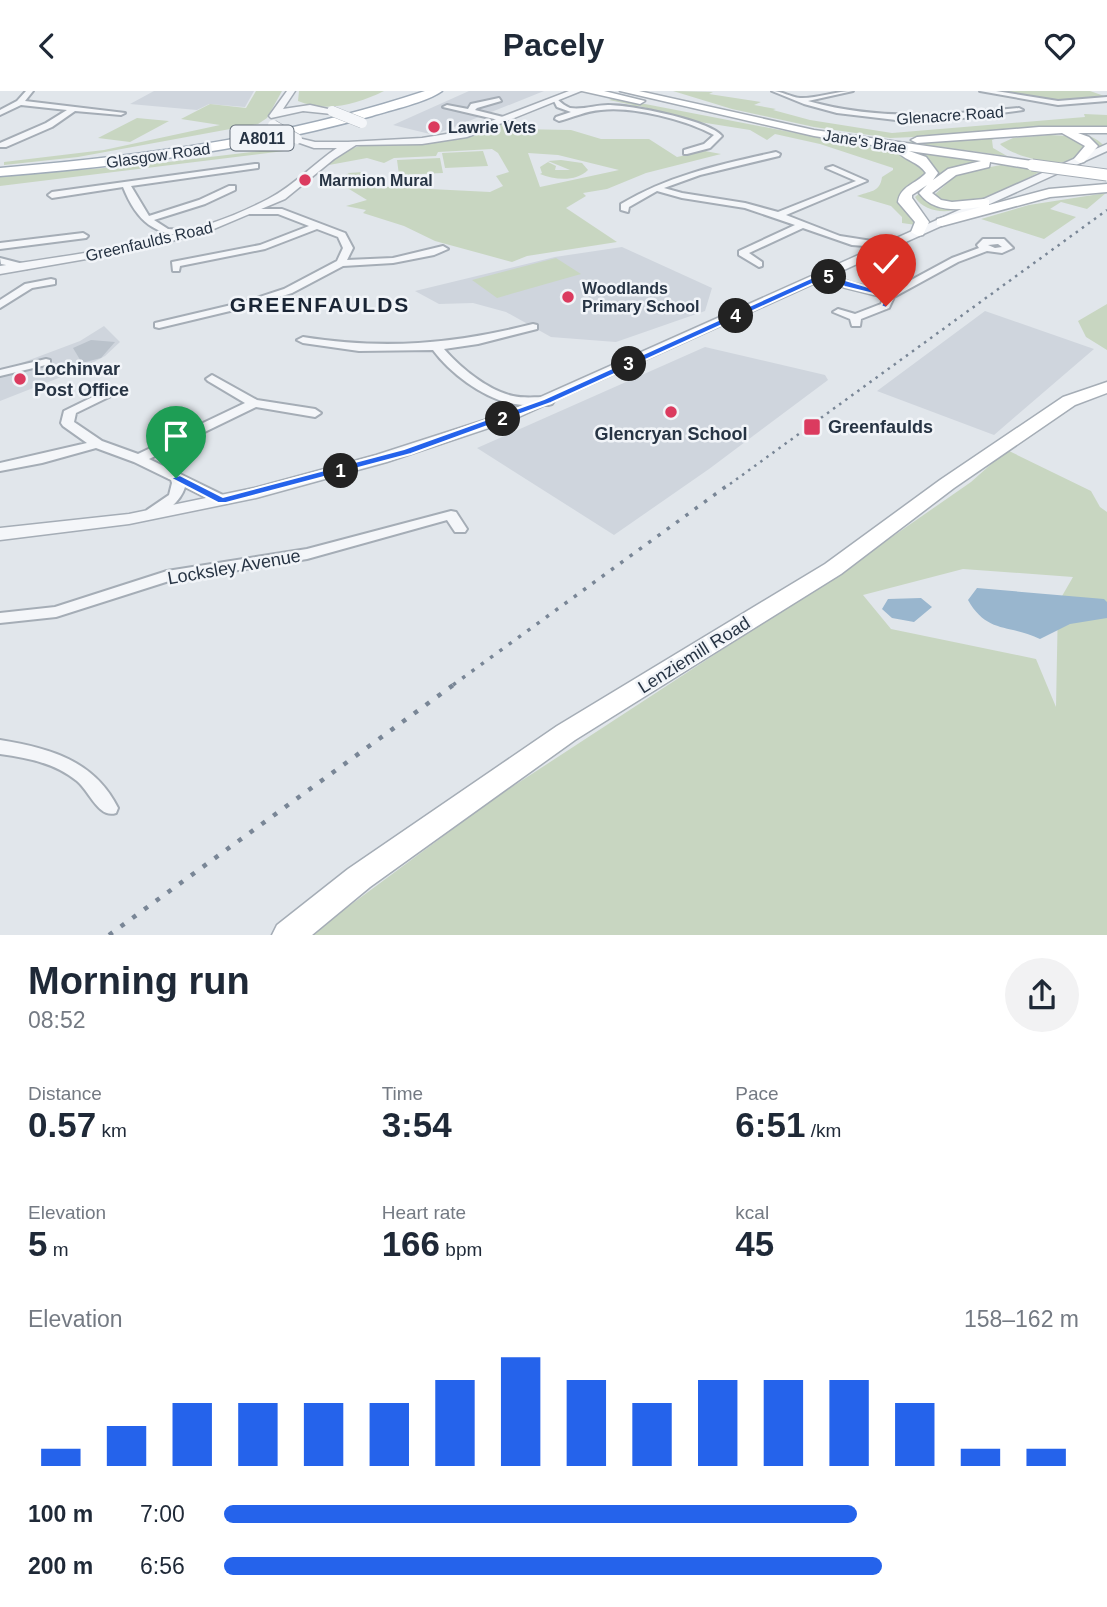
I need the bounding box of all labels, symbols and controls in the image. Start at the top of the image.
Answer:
icon: back [28,27,66,65]
text: Pacely [503,27,604,63]
icon: heart [1041,27,1079,65]
street label: Glenacre Road [896,103,1004,128]
marker: Lawrie Vets [426,119,442,135]
place label: Lawrie Vets [448,119,536,136]
road number: A8011 [230,125,294,151]
street label: Jane's Brae [822,127,908,156]
street label: Glasgow Road [105,140,211,171]
marker: Marmion Mural [297,172,313,188]
place label: Marmion Mural [319,172,433,189]
street label: Greenfaulds Road [84,219,214,264]
pin [856,234,916,306]
icon: check [867,245,905,283]
pin: 5 [812,259,846,295]
text: 5 [823,266,834,287]
place label: Woodlands Primary School [582,280,699,315]
marker: Woodlands Primary School [560,289,576,305]
district label: GREENFAULDS [230,293,410,316]
pin: 4 [718,299,754,334]
text: 4 [730,305,741,326]
pin: 3 [612,347,646,381]
text: 3 [623,353,634,374]
place label: Lochinvar Post Office [34,359,129,400]
marker: Lochinvar Post Office [12,371,28,387]
pin: 2 [486,401,520,437]
marker: Glencryan School [663,404,679,420]
pin [146,406,206,478]
text: 2 [497,408,508,429]
icon: arrive [157,417,195,455]
marker: Greenfaulds [802,417,822,437]
place label: Greenfaulds [828,417,933,437]
place label: Glencryan School [594,424,748,444]
pin: 1 [324,453,358,489]
text: 1 [335,460,346,481]
street label: Locksley Avenue [166,545,302,589]
street label: Lenziemill Road [634,613,754,697]
button: share [1005,958,1079,1032]
text: Morning run [28,960,250,1002]
text: 08:52 [28,1007,86,1033]
text: Distance [28,1083,102,1104]
text: Time [382,1083,423,1104]
text: Pace [735,1083,779,1104]
text: 0.57 [28,1105,96,1144]
text: 3:54 [382,1105,452,1144]
text: 6:51 [735,1105,805,1144]
text: km [96,1120,127,1141]
text: /km [805,1120,841,1141]
text: Elevation [28,1202,106,1223]
text: Heart rate [382,1202,466,1223]
text: kcal [735,1202,769,1223]
text: 5 [28,1224,47,1263]
text: 166 [382,1224,440,1263]
text: 45 [735,1224,774,1263]
text: m [47,1239,69,1260]
text: bpm [440,1239,482,1260]
text: Elevation [28,1306,123,1332]
text: 158–162 m [964,1306,1079,1332]
text: 100 m [28,1501,93,1527]
text: 7:00 [140,1501,185,1527]
text: 200 m [28,1553,93,1579]
text: 6:56 [140,1553,185,1579]

